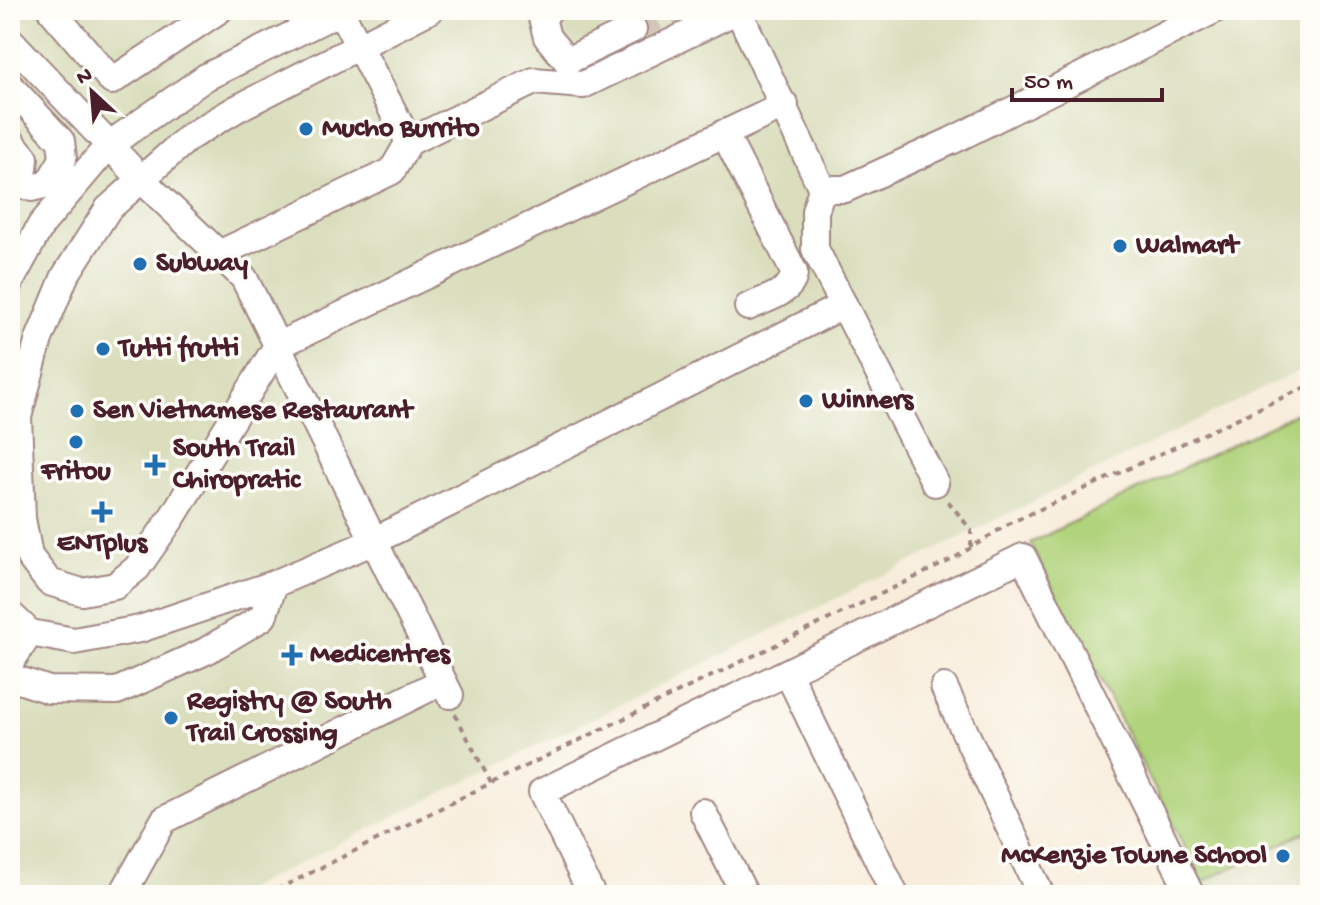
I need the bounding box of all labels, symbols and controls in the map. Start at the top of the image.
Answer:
north arrow [52,52,132,132]
scale bar [1012,52,1162,102]
text: N [73,63,97,92]
text: 50 m [1024,69,1073,98]
place label: Mucho Burrito [322,113,480,146]
marker: Mucho Burrito [297,120,315,138]
place label: Walmart [1135,230,1241,263]
marker: Walmart [1111,237,1129,255]
place label: Subway [156,248,248,281]
marker: Subway [131,255,149,273]
place label: Tutti frutti [117,333,239,366]
marker: Tutti frutti [94,340,112,358]
place label: Winners [821,385,915,418]
marker: Winners [797,392,815,410]
place label: Sen Vietnamese Restaurant [93,395,415,428]
marker: Sen Vietnamese Restaurant [68,402,86,420]
marker: Fritou [67,433,85,451]
place label: South Trail Chiropratic [173,433,301,498]
marker: South Trail Chiropratic [144,454,166,476]
place label: Fritou [40,456,112,489]
marker: ENTplus [91,501,113,523]
place label: ENTplus [57,528,149,561]
place label: Medicentres [310,639,451,672]
marker: Medicentres [281,644,303,666]
place label: Registry @ South Trail Crossing [185,686,392,751]
marker: Registry @ South Trail Crossing [162,709,180,727]
place label: McKenzie Towne School [1001,840,1267,873]
marker: McKenzie Towne School [1274,847,1292,865]

